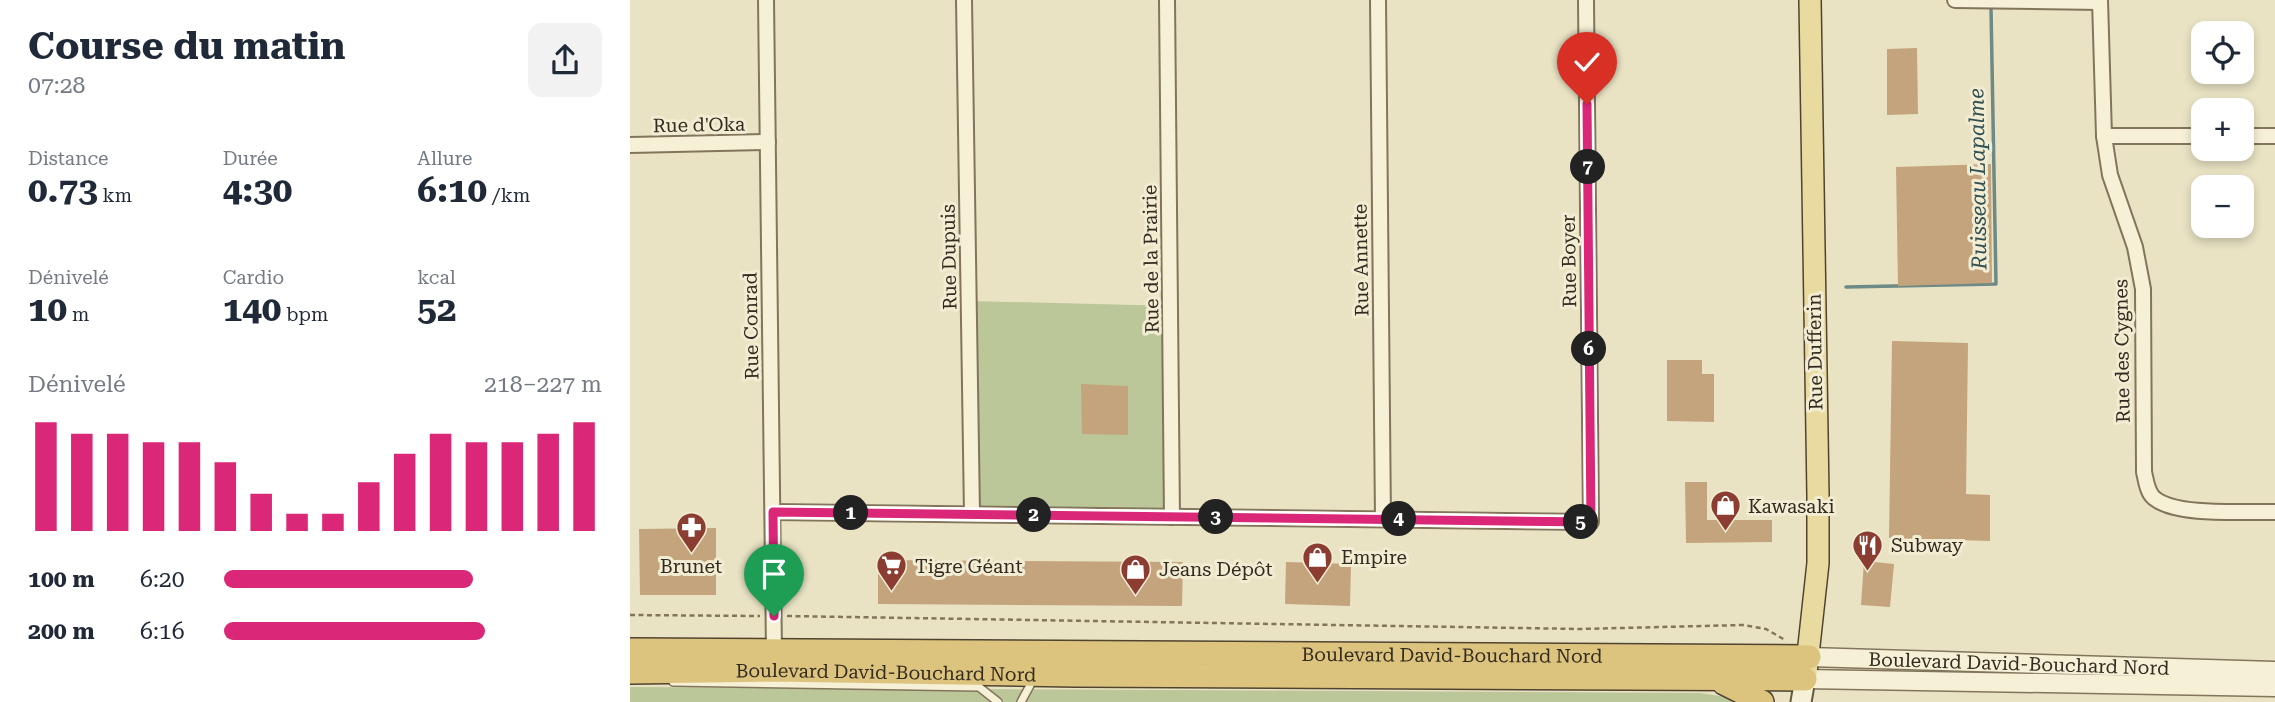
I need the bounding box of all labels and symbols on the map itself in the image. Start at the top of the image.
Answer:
pin [1557,32,1617,104]
water label: Ruisseau Lapalme [1964,88,1992,271]
street label: Rue d'Oka [653,113,746,137]
pin: 7 [1570,150,1606,184]
street label: Rue de la Prairie [1138,184,1164,334]
street label: Rue Annette [1349,203,1373,317]
street label: Rue Dupuis [937,204,961,310]
street label: Rue Boyer [1557,214,1581,308]
street label: Rue Conrad [739,272,763,380]
street label: Rue des Cygnes [2109,279,2135,423]
street label: Rue Dufferin [1802,293,1828,411]
pin: 6 [1572,332,1606,366]
shop icon: Kawasaki [1708,489,1742,533]
place label: Kawasaki [1748,495,1835,518]
pin: 1 [834,496,868,530]
pin: 2 [1016,498,1052,532]
pin: 3 [1198,500,1234,534]
pin: 4 [1382,502,1416,536]
pin: 5 [1564,504,1598,540]
pharmacy icon: Brunet [674,510,708,554]
restaurant icon: Subway [1851,528,1885,572]
place label: Subway [1891,534,1964,557]
shop icon: Empire [1301,540,1335,584]
pin [744,544,804,616]
place label: Empire [1341,546,1407,569]
supermarket icon: Tigre Géant [875,549,909,593]
shop icon: Jeans Dépôt [1119,552,1153,596]
place label: Brunet [660,555,722,578]
place label: Tigre Géant [915,555,1023,578]
place label: Jeans Dépôt [1159,558,1273,581]
street label: Boulevard David-Bouchard Nord [1301,642,1602,667]
street label: Boulevard David-Bouchard Nord [1868,647,2170,679]
street label: Boulevard David-Bouchard Nord [735,658,1037,686]

